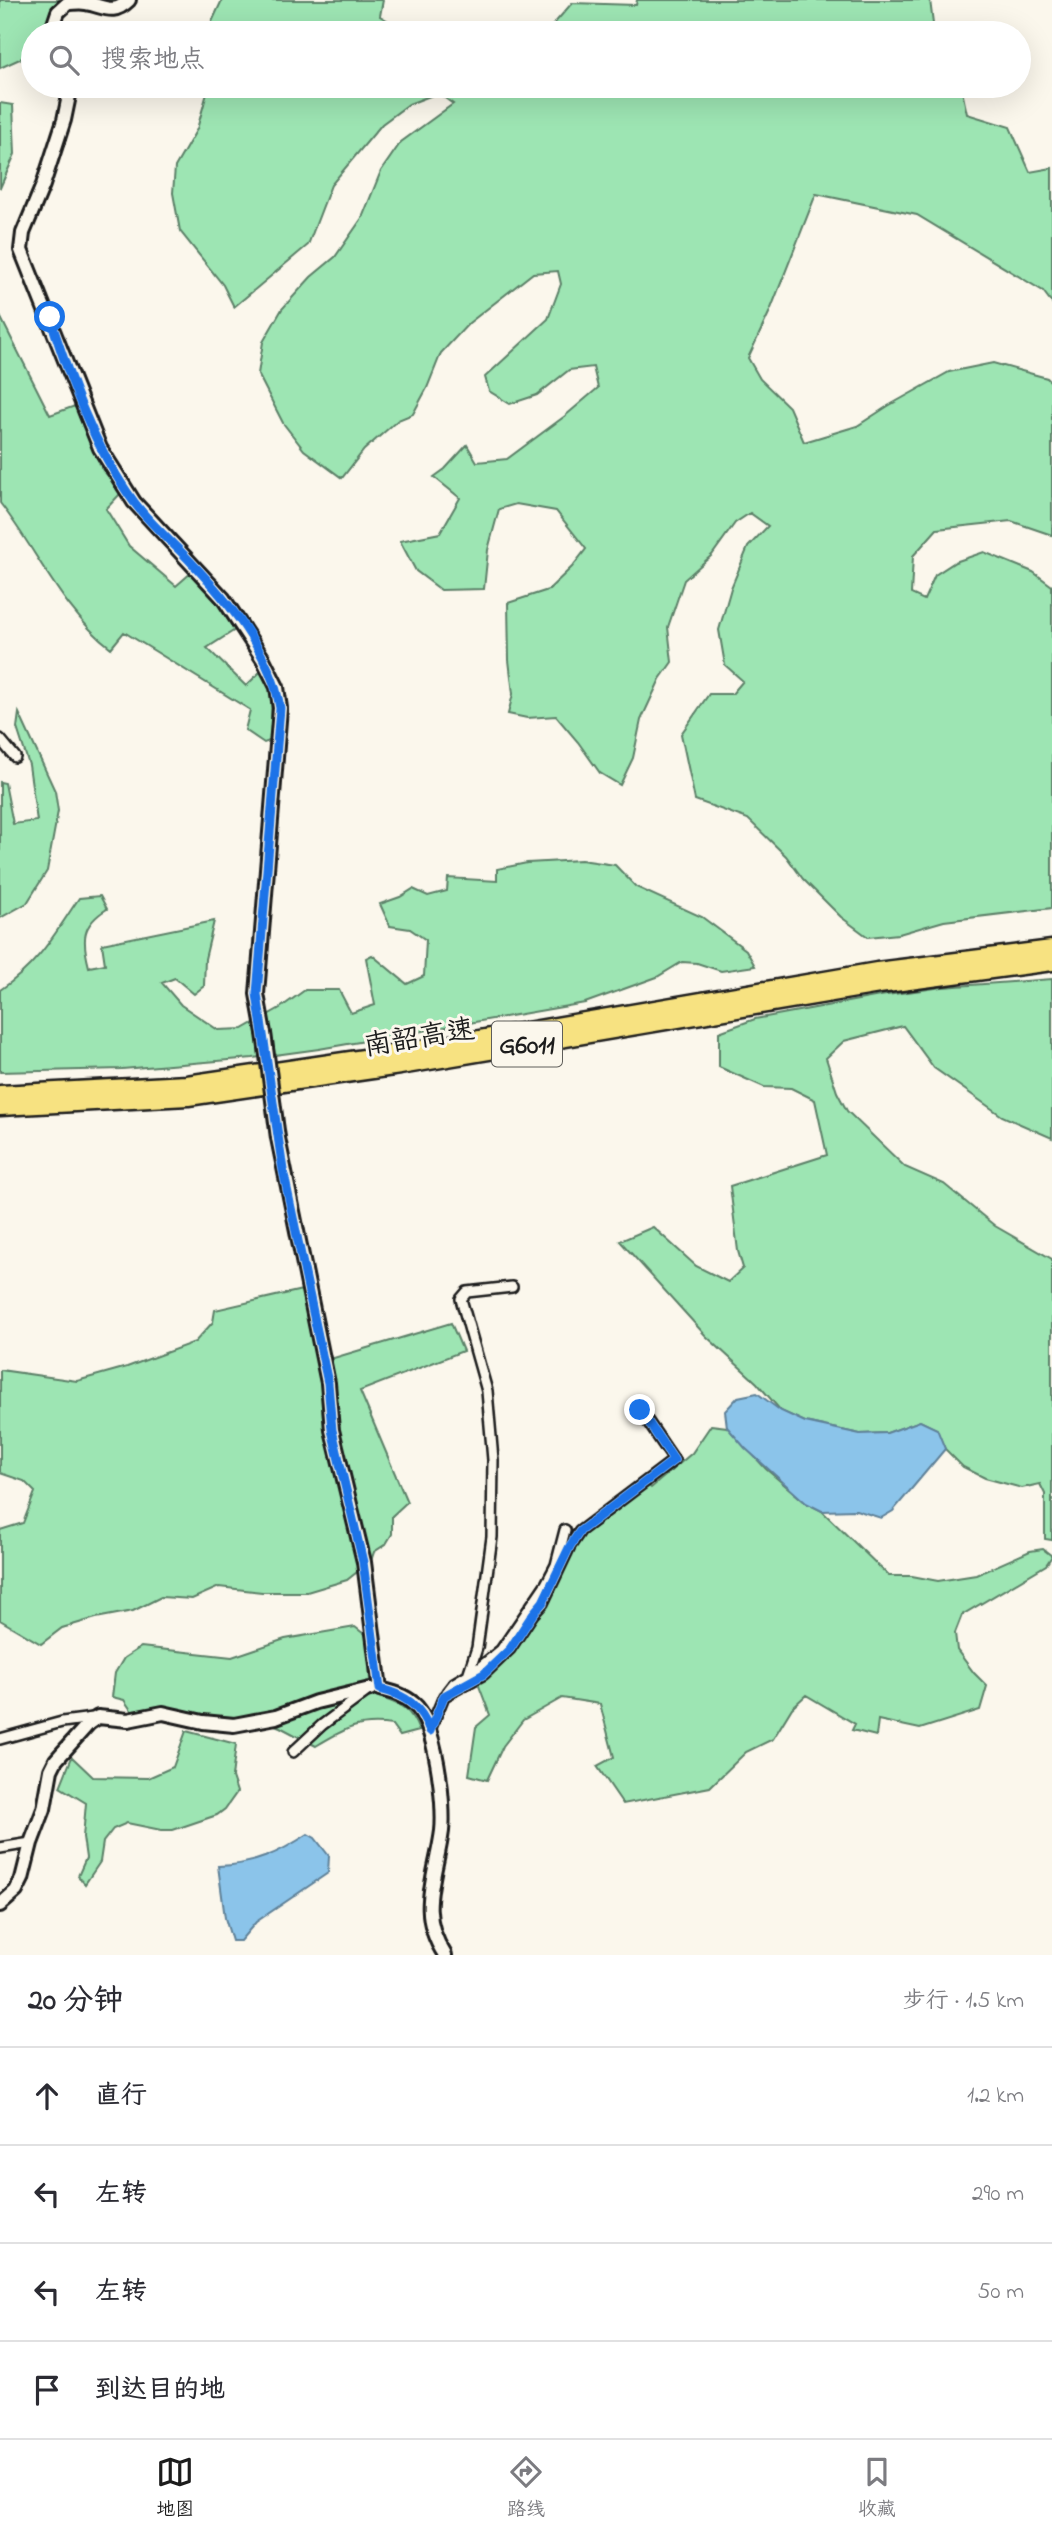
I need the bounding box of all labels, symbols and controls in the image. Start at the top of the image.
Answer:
search box [21,21,1031,98]
icon: search [45,41,83,79]
text: 搜索地点 [101,42,205,80]
route start [34,301,65,332]
street label: 南韶高速 [361,1010,478,1068]
road number: G6011 [492,1021,562,1066]
route end [624,1394,655,1425]
text: 20 分钟 [28,1980,123,2024]
text: 步行 · 1.5 km [903,1985,1024,2018]
icon: ahead [28,2077,66,2115]
text: 直行 [95,2078,147,2116]
text: 1.2 km [967,2080,1024,2113]
icon: left [28,2175,66,2213]
text: 左转 [95,2176,147,2214]
text: 290 m [972,2178,1024,2211]
icon: left [28,2273,66,2311]
text: 左转 [95,2274,147,2312]
text: 50 m [977,2276,1024,2309]
icon: arrive [28,2371,66,2409]
text: 到达目的地 [95,2372,225,2410]
tab: 地图 [156,2453,194,2524]
tab: 路线 [507,2453,545,2524]
tab: 收藏 [858,2453,896,2524]

